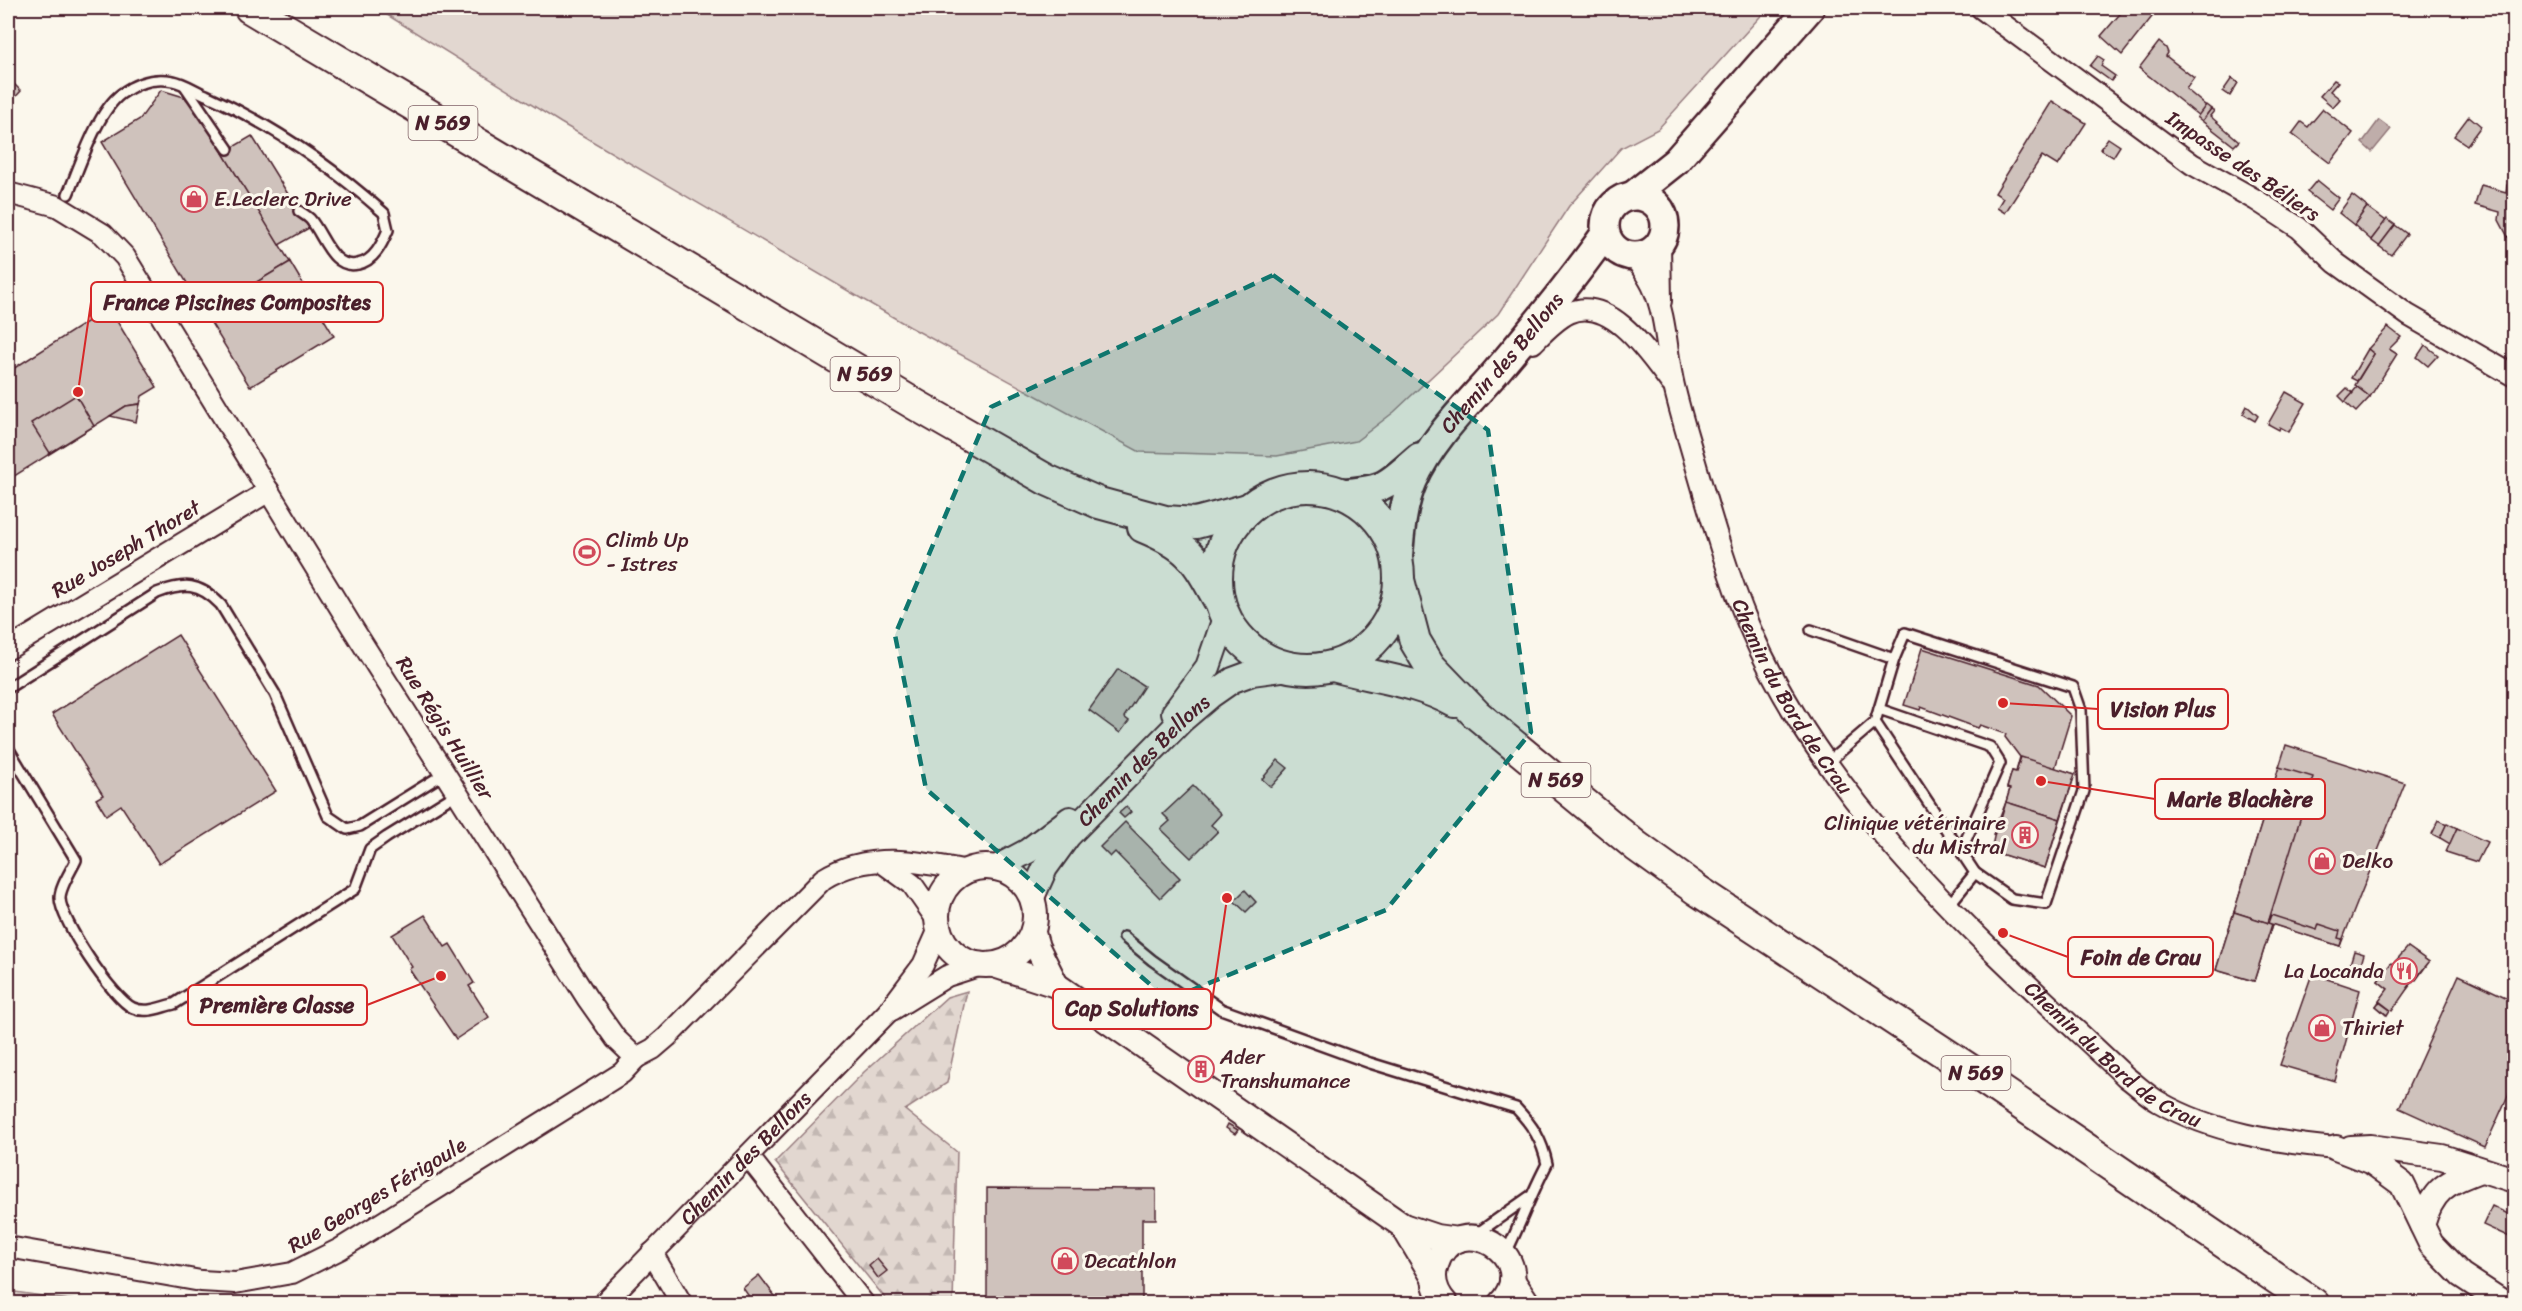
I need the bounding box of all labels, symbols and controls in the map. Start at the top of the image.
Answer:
street label: Impasse des Béliers [2157,99,2328,232]
road number: N 569 [408,106,478,140]
place label: E.Leclerc Drive [214,180,352,218]
shop icon: E.Leclerc Drive [179,184,209,214]
callout: France Piscines Composites [91,282,383,322]
text: France Piscines Composites [102,283,372,322]
street label: Chemin des Bellons [1430,283,1574,442]
road number: N 569 [830,357,900,391]
street label: Rue Joseph Thoret [44,488,210,609]
place label: Climb Up - Istres [606,521,689,583]
sports icon: Climb Up - Istres [572,537,602,567]
street label: Chemin du Bord de Crau [1721,593,1863,804]
street label: Rue Régis Huillier [385,648,505,809]
street label: Chemin des Bellons [1067,684,1219,836]
callout: Vision Plus [2098,689,2228,729]
text: Vision Plus [2110,690,2217,729]
road number: N 569 [1522,763,1590,797]
callout: Marie Blachère [2155,779,2325,819]
text: Marie Blachère [2166,780,2314,819]
place label: Clinique vétérinaire du Mistral [1824,804,2007,866]
building icon: Clinique vétérinaire du Mistral [2010,820,2040,850]
place label: Delko [2342,842,2393,880]
shop icon: Delko [2307,846,2337,876]
callout: Foin de Crau [2068,937,2213,977]
text: Foin de Crau [2080,938,2201,977]
place label: La Locanda [2284,952,2384,990]
restaurant icon: La Locanda [2389,956,2419,986]
street label: Chemin du Bord de Crau [2015,971,2208,1139]
callout: Première Classe [188,985,367,1025]
text: Première Classe [200,986,355,1025]
callout: Cap Solutions [1053,989,1211,1029]
text: Cap Solutions [1064,989,1200,1028]
place label: Thiriet [2342,1009,2405,1047]
shop icon: Thiriet [2307,1013,2337,1043]
place label: Ader Transhumance [1219,1038,1351,1100]
building icon: Ader Transhumance [1186,1054,1216,1084]
road number: N 569 [1942,1056,2010,1090]
street label: Chemin des Bellons [670,1081,821,1235]
street label: Rue Georges Férigoule [280,1126,474,1264]
place label: Decathlon [1084,1242,1176,1280]
shop icon: Decathlon [1050,1246,1080,1276]

